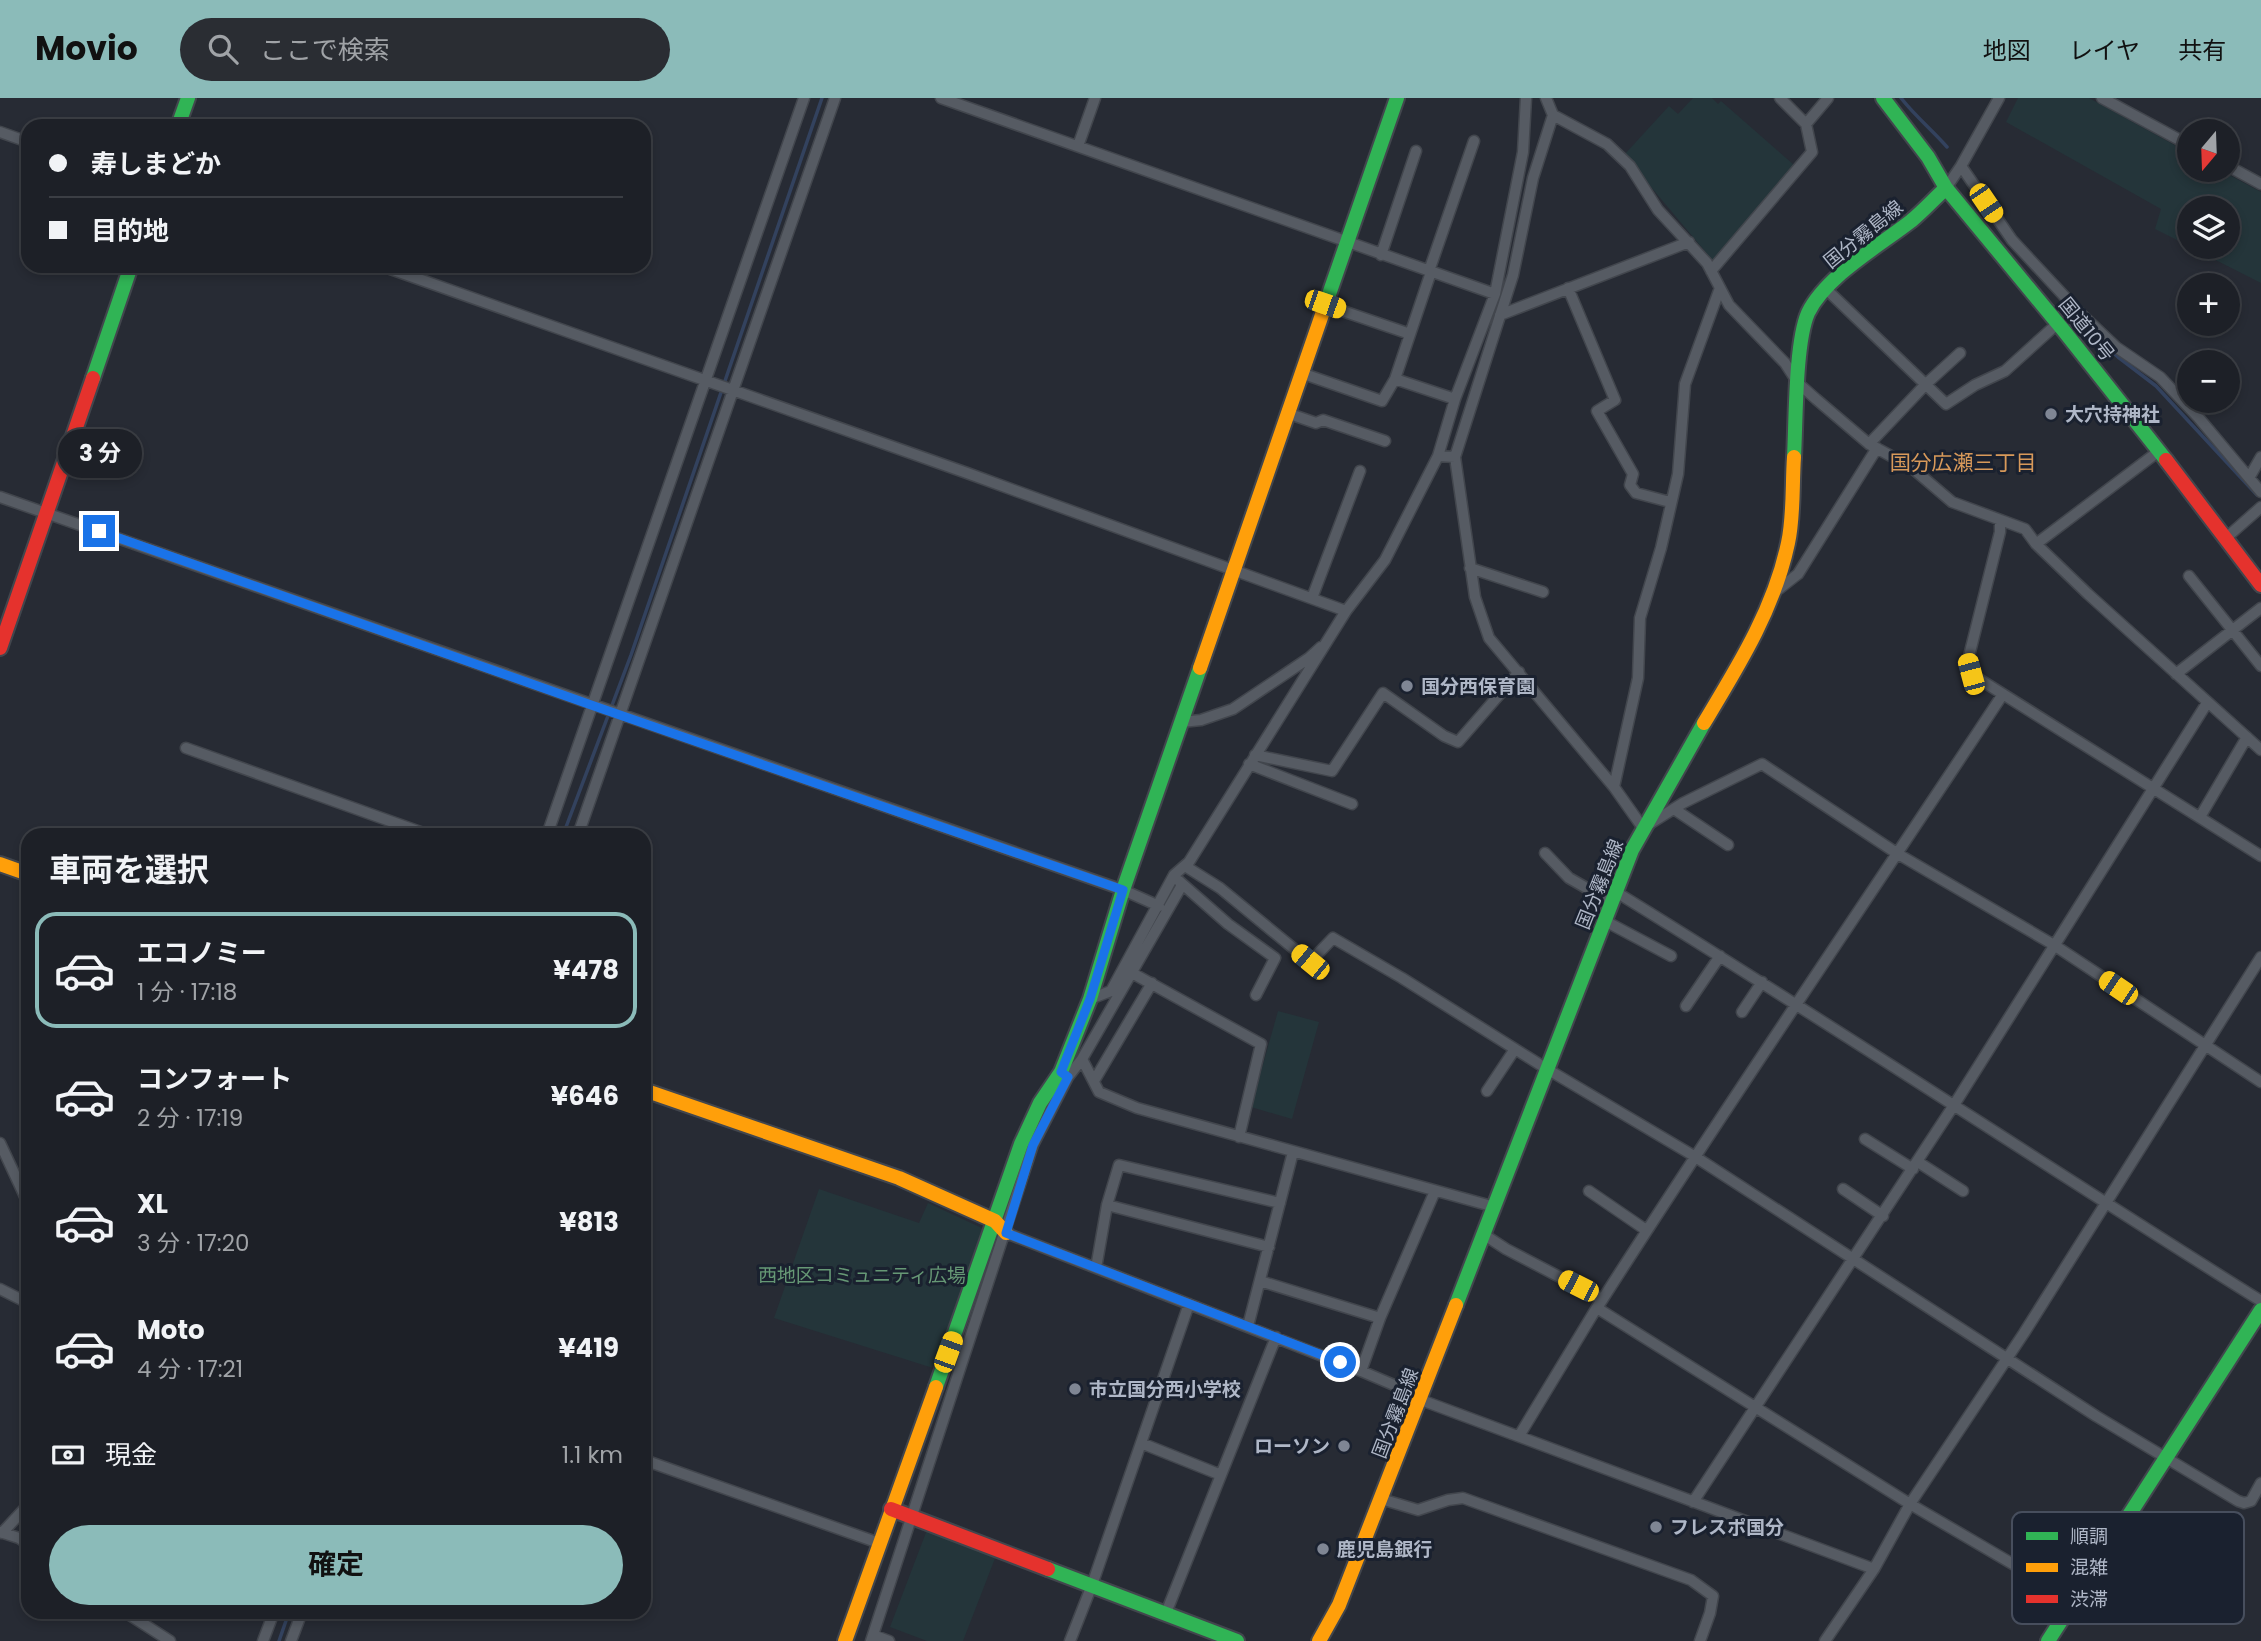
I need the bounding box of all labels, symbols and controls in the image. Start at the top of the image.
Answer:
search box [180,18,670,81]
text: Movio [35,25,138,72]
icon: search [204,30,242,68]
text: ここで検索 [260,32,390,68]
text: 地図 [1983,34,2031,67]
text: レイヤ [2069,34,2140,67]
text: 共有 [2178,34,2226,67]
north arrow [2177,119,2240,182]
map controls [2177,119,2240,413]
text: 寿しまどか [91,146,221,182]
car [1966,180,2007,226]
street label: 国分霧島線 [1818,194,1909,275]
button: layers [2177,196,2240,259]
text: 目的地 [91,213,169,249]
button: + [2177,273,2240,336]
car [1302,287,1349,321]
street label: 国道10号 [2053,292,2121,367]
button: − [2177,350,2240,413]
place label: 大穴持神社 [2065,401,2160,428]
marker: 大穴持神社 [2043,406,2059,422]
callout: 3 分 [57,430,141,478]
text: 3 分 [79,437,121,469]
district label: 国分広瀬三丁目 [1890,448,2037,477]
route end [83,515,115,547]
car [1956,651,1987,697]
place label: 国分西保育園 [1421,673,1535,700]
marker: 国分西保育園 [1399,678,1415,694]
street label: 国分霧島線 [1569,835,1630,933]
text: 車両を選択 [49,847,209,892]
text: エコノミー [137,935,267,971]
icon: car [53,939,116,1002]
car [1288,941,1333,983]
text: ¥478 [553,952,619,988]
car [2095,968,2142,1008]
text: 1 分 · 17:18 [137,976,237,1008]
text: コンフォート [137,1061,292,1097]
icon: car [53,1065,116,1128]
text: ¥646 [551,1078,619,1114]
text: 2 分 · 17:19 [137,1102,243,1134]
text: XL [137,1186,168,1222]
icon: car [53,1191,116,1254]
text: ¥813 [559,1204,619,1240]
text: 3 分 · 17:20 [137,1227,249,1259]
park label: 西地区コミュニティ広場 [758,1262,966,1289]
car [1555,1267,1602,1305]
text: Moto [137,1312,205,1348]
icon: car [53,1317,116,1380]
car [931,1329,966,1375]
text: ¥419 [558,1330,619,1366]
route start [1324,1346,1356,1378]
text: 4 分 · 17:21 [137,1353,243,1385]
street label: 国分霧島線 [1366,1364,1425,1462]
place label: 市立国分西小学校 [1089,1376,1241,1403]
marker: 市立国分西小学校 [1067,1381,1083,1397]
place label: ローソン [1254,1433,1330,1460]
icon: cash [49,1436,87,1474]
text: 現金 [105,1437,157,1473]
marker: ローソン [1336,1438,1352,1454]
text: 1.1 km [562,1439,623,1471]
legend [2012,1512,2244,1624]
place label: フレスポ国分 [1670,1514,1784,1541]
marker: フレスポ国分 [1648,1519,1664,1535]
text: 順調 [2070,1523,2108,1550]
button: 確定 [49,1525,623,1605]
place label: 鹿児島銀行 [1337,1536,1432,1563]
marker: 鹿児島銀行 [1315,1541,1331,1557]
text: 混雑 [2070,1554,2108,1581]
text: 渋滞 [2070,1586,2108,1613]

